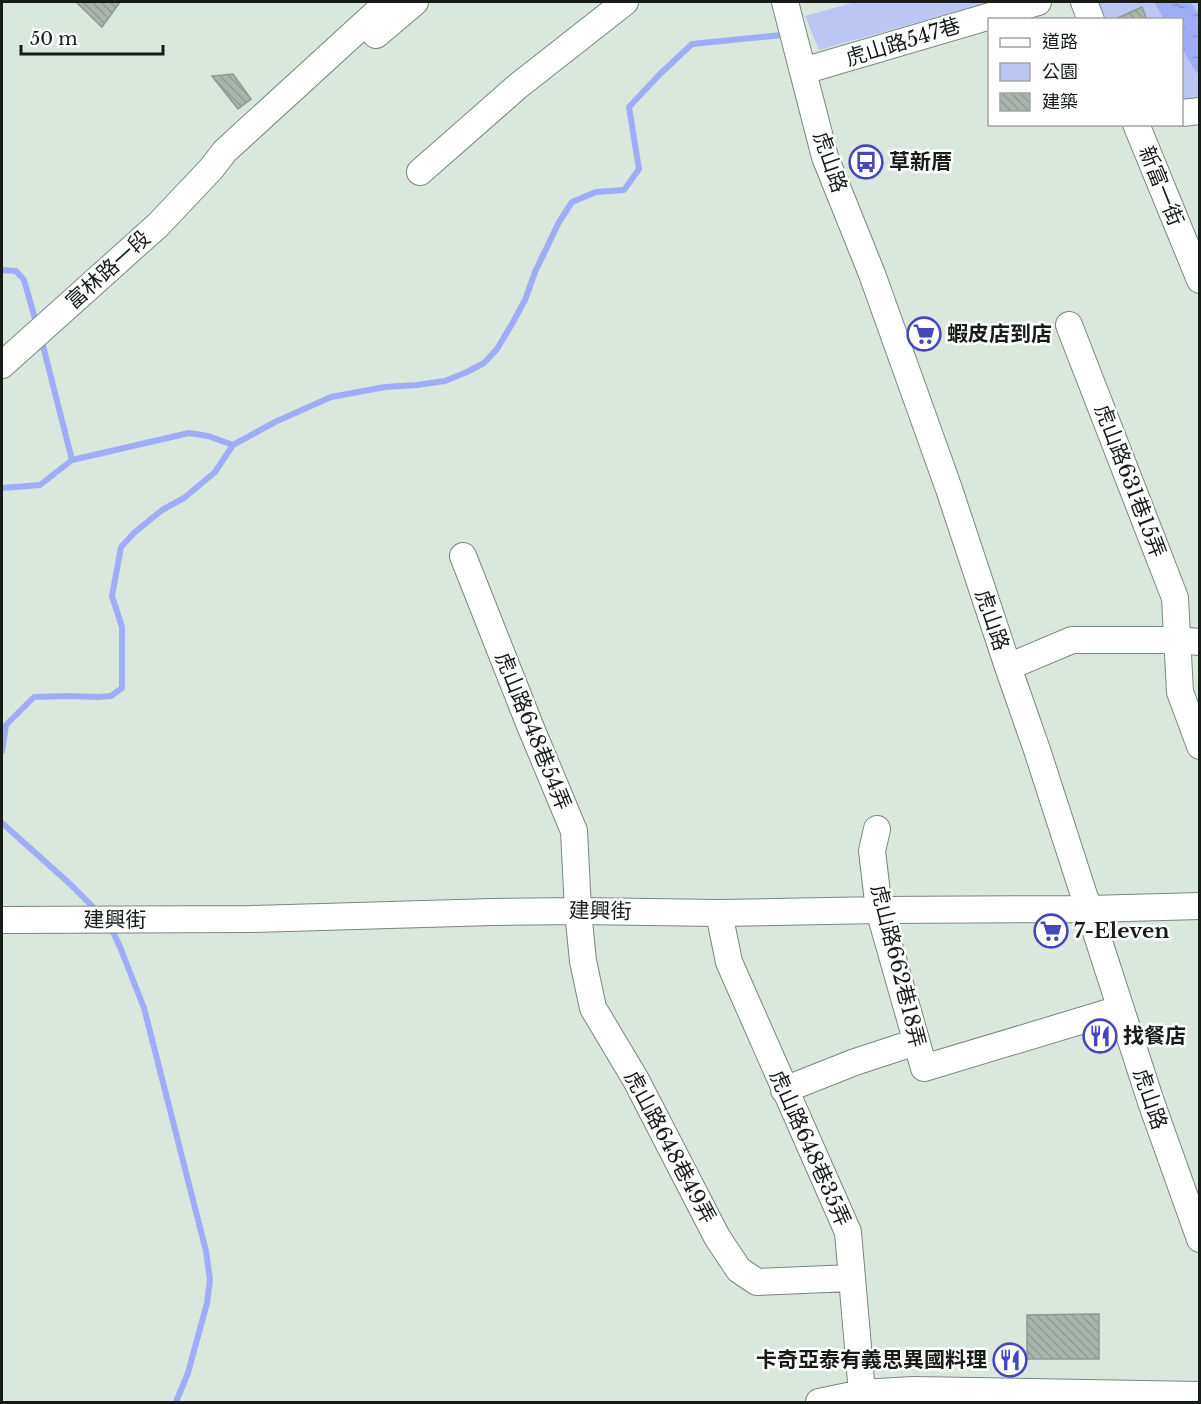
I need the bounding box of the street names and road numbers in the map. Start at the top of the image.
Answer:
street label: 虎山路547巷 [842,12,964,72]
street label: 虎山路 [807,128,853,196]
street label: 新富一街 [1133,142,1189,230]
street label: 富林路一段 [60,225,156,315]
street label: 虎山路631巷15弄 [1089,401,1171,561]
street label: 虎山路 [969,586,1015,654]
street label: 虎山路648巷54弄 [490,648,576,814]
street label: 虎山路662巷18弄 [865,882,931,1050]
street label: 建興街 [568,897,632,925]
street label: 建興街 [84,907,147,933]
street label: 虎山路 [1127,1065,1173,1133]
street label: 虎山路648巷49弄 [619,1066,721,1228]
street label: 虎山路648巷35弄 [764,1066,856,1230]

